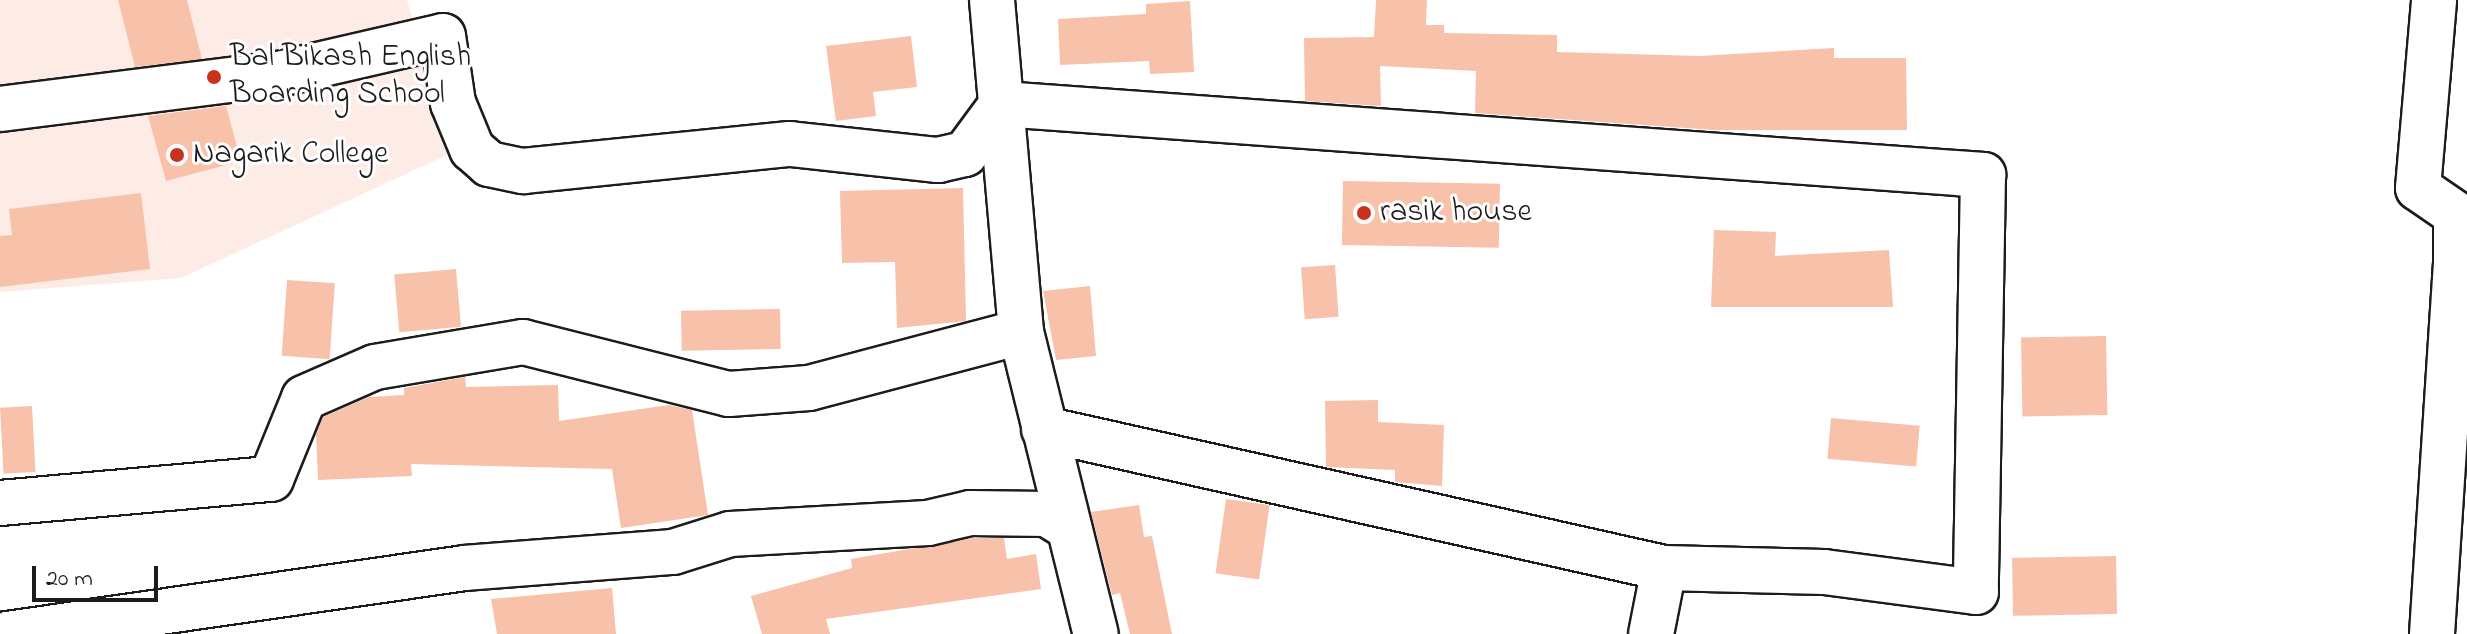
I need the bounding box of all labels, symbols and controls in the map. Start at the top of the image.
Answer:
place label: Bal Bikash English Boarding School [230,40,471,115]
marker: Bal Bikash English Boarding School [205,68,223,86]
place label: Nagarik College [193,136,388,174]
marker: Nagarik College [168,146,186,164]
place label: rasik house [1380,194,1532,232]
marker: rasik house [1355,204,1373,222]
scale bar [36,550,162,600]
text: 20 m [46,562,93,597]

